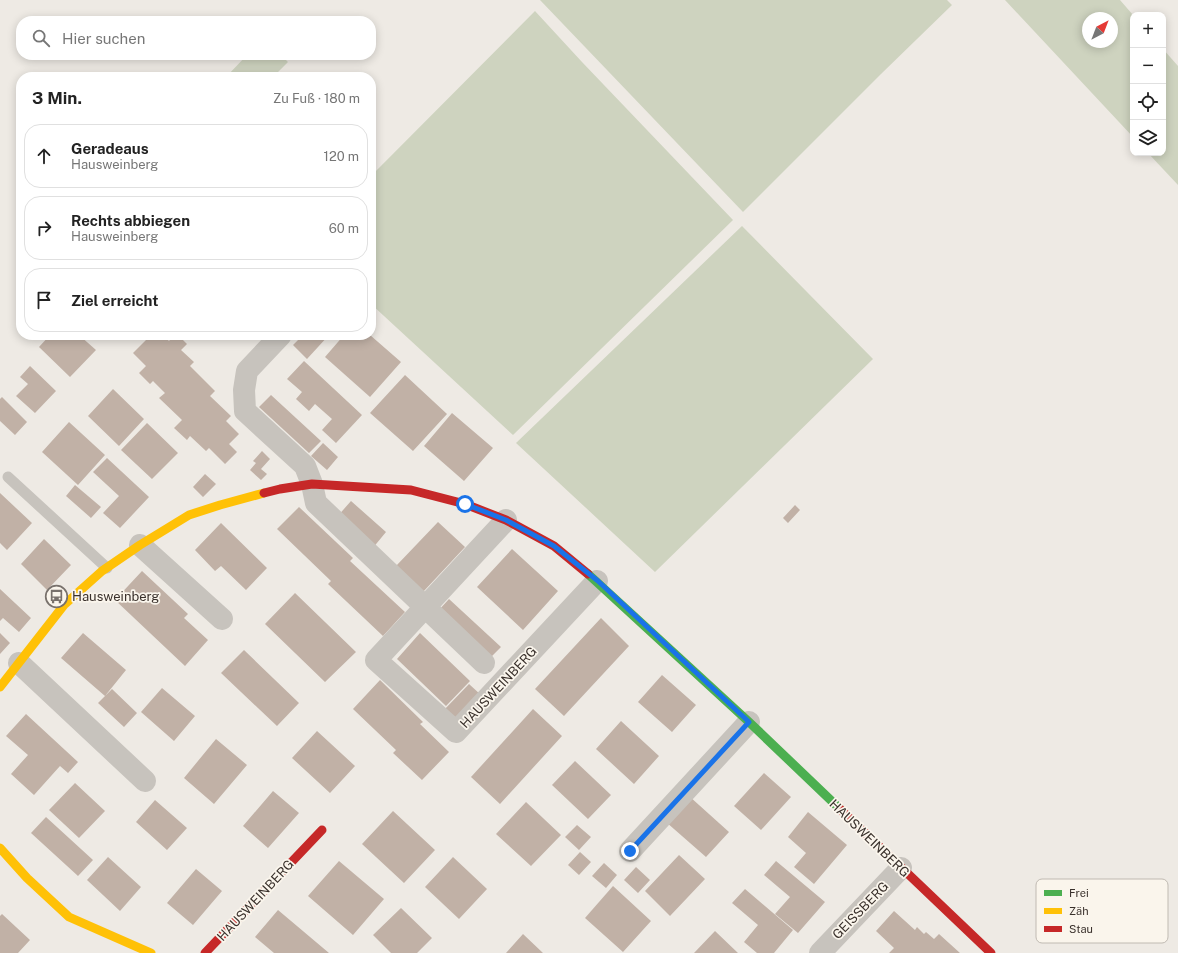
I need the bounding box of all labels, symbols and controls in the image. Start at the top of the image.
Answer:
north arrow [1082,12,1118,48]
map controls [1130,12,1166,156]
button: + [1130,12,1166,48]
search box [16,16,376,60]
icon: search [30,27,52,49]
text: Hier suchen [62,30,145,47]
button: − [1130,48,1166,84]
button: locate [1130,84,1166,120]
text: 3 Min. [32,88,82,108]
text: Zu Fuß · 180 m [273,91,360,106]
button: layers [1130,120,1166,156]
text: Geradeaus [71,140,149,157]
icon: ahead [33,145,55,167]
text: 120 m [324,149,359,164]
text: Hausweinberg [71,157,158,172]
text: Rechts abbiegen [71,212,190,229]
icon: right [33,217,55,239]
text: 60 m [329,221,359,236]
text: Hausweinberg [71,229,158,244]
icon: arrive [33,289,55,311]
text: Ziel erreicht [71,292,158,309]
route start [456,495,474,513]
bus stop icon: Hausweinberg [44,583,70,609]
place label: Hausweinberg [72,589,159,604]
street label: HAUSWEINBERG [457,644,540,731]
street label: HAUSWEINBERG [827,796,913,880]
route end [621,842,639,860]
street label: HAUSWEINBERG [214,857,297,944]
street label: GEISSBERG [829,879,891,942]
legend [1036,879,1168,943]
text: Frei [1069,887,1089,899]
text: Zäh [1069,905,1089,917]
text: Stau [1069,923,1093,935]

